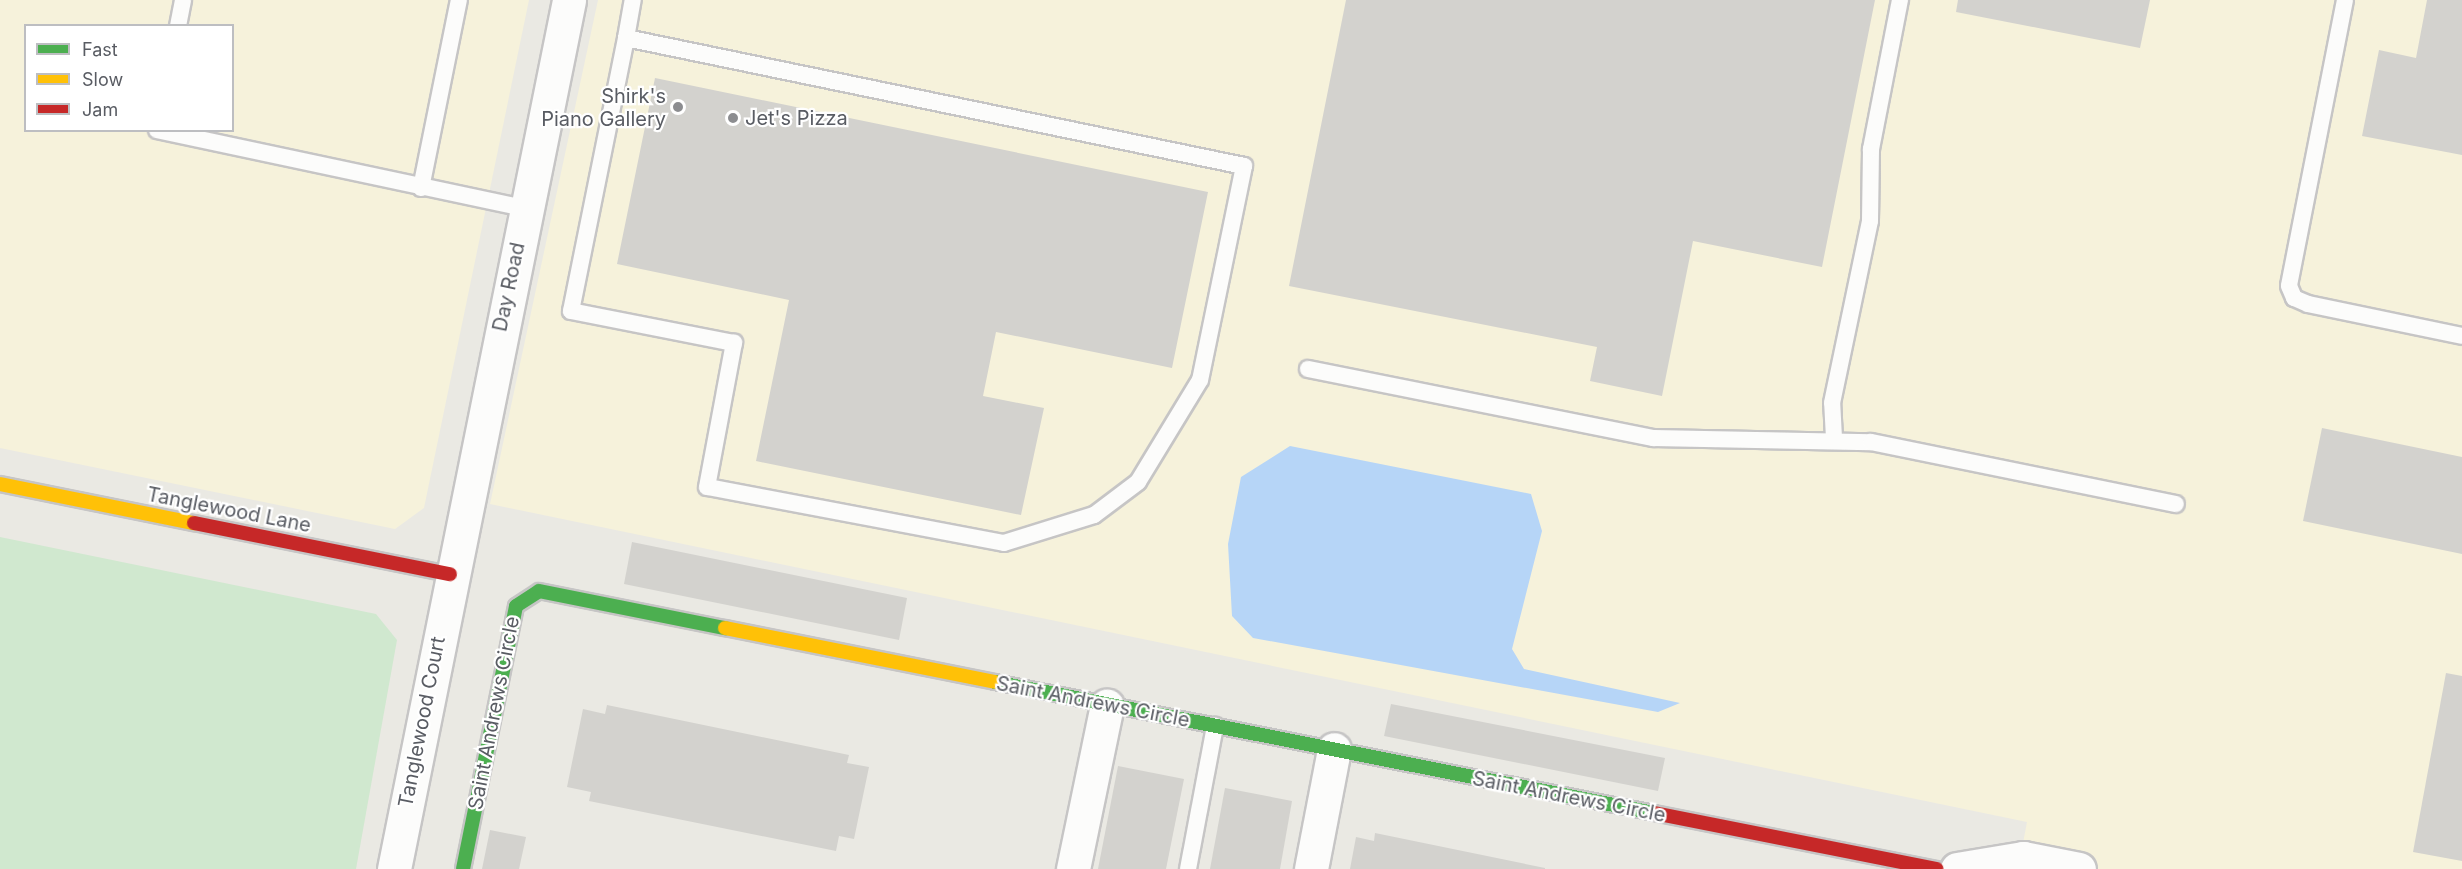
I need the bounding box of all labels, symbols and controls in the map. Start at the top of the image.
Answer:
legend [24,24,234,132]
text: Fast [82,39,118,60]
text: Slow [82,69,123,90]
place label: Shirk's Piano Gallery [541,84,666,131]
text: Jam [82,99,118,120]
marker: Shirk's Piano Gallery [671,100,685,114]
place label: Jet's Pizza [745,106,848,130]
marker: Jet's Pizza [726,111,740,125]
street label: Day Road [488,240,530,334]
street label: Tanglewood Lane [145,482,313,538]
street label: Saint Andrews Circle [463,614,525,812]
street label: Tanglewood Court [394,635,450,809]
street label: Saint Andrews Circle [994,671,1192,733]
street label: Saint Andrews Circle [1470,766,1668,828]

